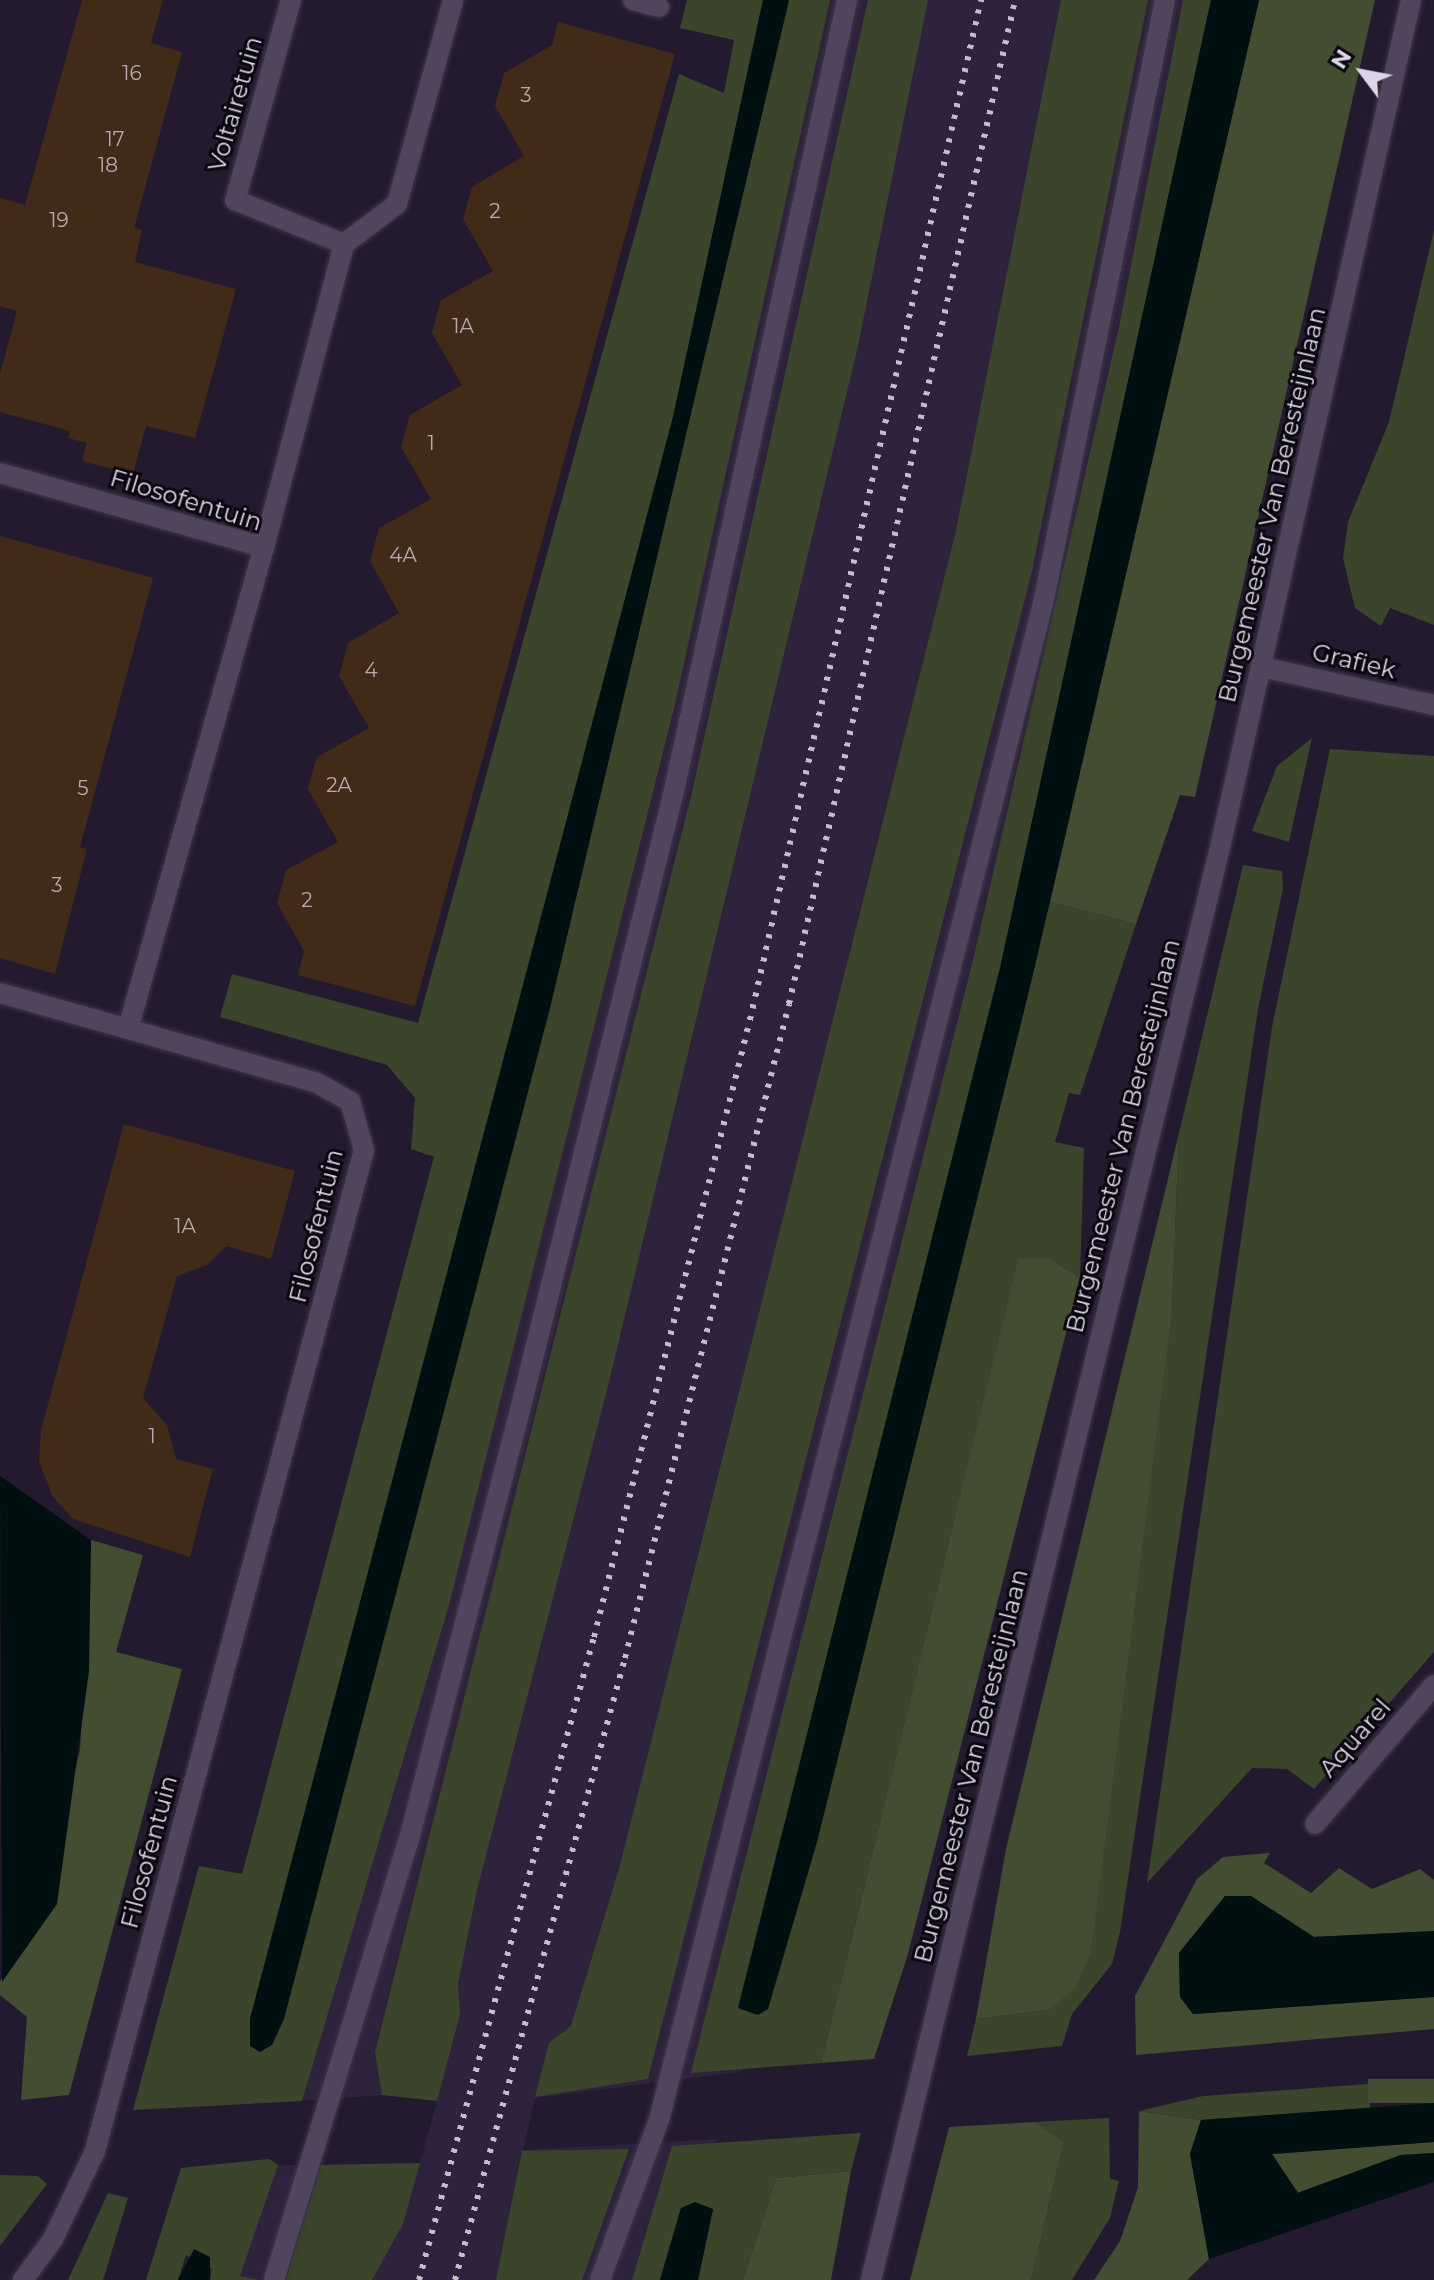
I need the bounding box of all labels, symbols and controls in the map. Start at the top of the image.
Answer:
north arrow [1322,32,1402,112]
street label: Voltairetuin [202,33,268,175]
text: N [1325,44,1357,74]
house number: 16 [122,61,142,85]
house number: 3 [520,83,532,107]
house number: 17 [106,127,124,151]
house number: 18 [98,153,118,177]
house number: 2 [489,199,501,223]
house number: 19 [49,208,69,232]
street label: Burgemeester Van Beresteijnlaan [1212,305,1332,705]
house number: 1A [452,314,474,338]
house number: 1 [427,431,435,455]
street label: Filosofentuin [107,463,265,537]
house number: 4A [389,543,417,567]
street label: Grafiek [1309,637,1399,685]
house number: 4 [364,658,378,682]
house number: 2A [326,773,352,797]
house number: 5 [77,776,89,800]
house number: 3 [51,873,63,897]
house number: 2 [301,888,313,912]
street label: Burgemeester Van Beresteijnlaan [1060,936,1186,1336]
street label: Filosofentuin [283,1146,349,1306]
house number: 1A [174,1214,196,1238]
house number: 1 [148,1424,156,1448]
street label: Burgemeester Van Beresteijnlaan [908,1566,1034,1966]
street label: Aquarel [1313,1693,1397,1783]
street label: Filosofentuin [115,1772,183,1932]

